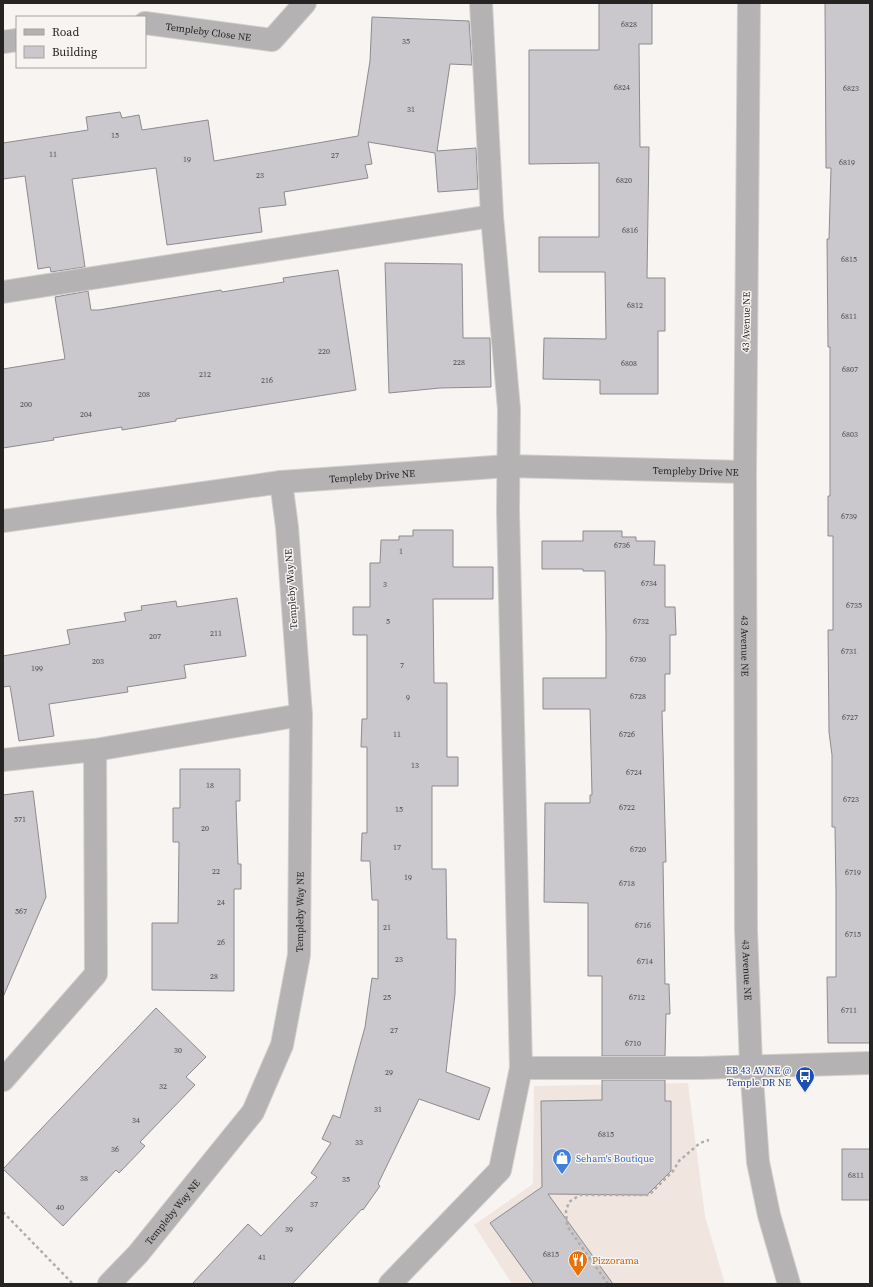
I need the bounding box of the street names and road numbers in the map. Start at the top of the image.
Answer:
street label: Templeby Close NE [165,19,252,44]
street label: 43 Avenue NE [739,292,753,352]
street label: Templeby Drive NE [653,463,739,478]
street label: Templeby Drive NE [329,466,415,485]
street label: Templeby Way NE [282,548,300,630]
street label: 43 Avenue NE [739,616,752,676]
street label: Templeby Way NE [293,872,306,952]
street label: 43 Avenue NE [740,939,755,1001]
street label: Templeby Way NE [142,1176,203,1247]

